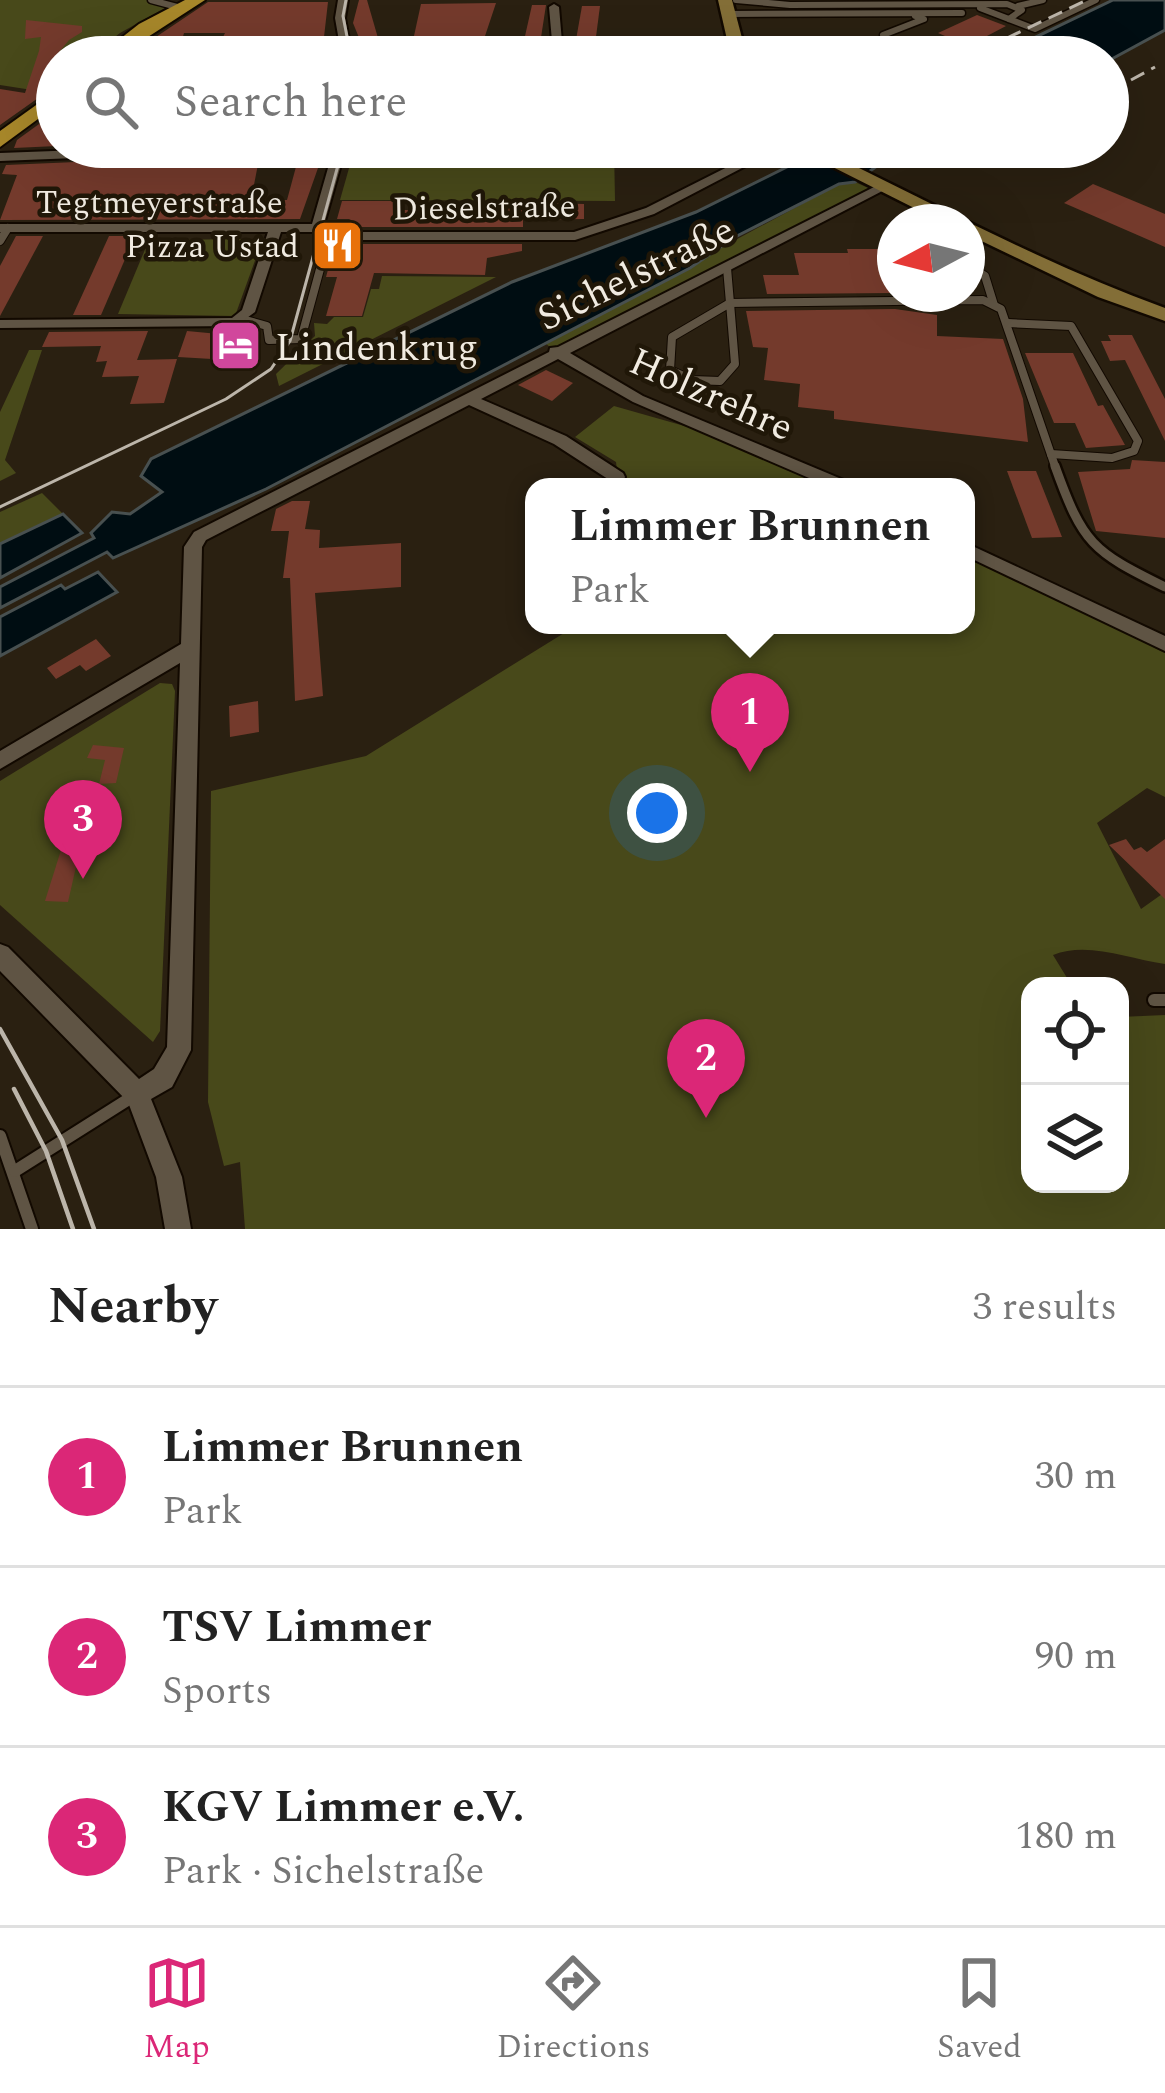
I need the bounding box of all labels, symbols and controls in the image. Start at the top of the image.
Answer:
search box [36,36,1129,168]
text: Search here [174,68,407,137]
icon: search [78,69,144,135]
street label: Tegtmeyerstraße [35,178,283,228]
street label: Dieselstraße [392,181,576,235]
street label: Sichelstraße [528,201,745,347]
north arrow [877,204,985,312]
restaurant icon: Pizza Ustad [310,217,366,273]
place label: Pizza Ustad [125,222,299,272]
hotel icon: Lindenkrug [208,318,264,374]
place label: Lindenkrug [275,319,478,378]
street label: Holzrehre [619,333,803,458]
popup [525,478,975,634]
text: Limmer Brunnen [569,492,931,561]
text: Park [569,561,650,620]
pin: 1 [711,673,789,772]
pin: 3 [44,780,122,879]
your location [627,783,687,843]
map controls [1021,977,1129,1193]
button: locate [1021,977,1129,1085]
pin: 2 [667,1019,745,1118]
button: layers [1021,1085,1129,1193]
text: Nearby [48,1268,217,1346]
text: 3 results [973,1278,1117,1337]
text: Limmer Brunnen [162,1413,523,1482]
text: 1 [76,1447,98,1506]
text: 30 m [1035,1447,1117,1506]
text: Park [162,1482,242,1541]
text: TSV Limmer [162,1593,431,1662]
text: 2 [76,1627,98,1686]
text: 90 m [1035,1627,1117,1686]
text: Sports [162,1662,272,1721]
text: KGV Limmer e.V. [162,1773,524,1842]
text: 3 [76,1807,98,1866]
text: 180 m [1015,1807,1117,1866]
text: Park · Sichelstraße [162,1842,484,1901]
tab: Map [143,1950,210,2072]
tab: Directions [496,1950,650,2072]
tab: Saved [937,1950,1022,2072]

